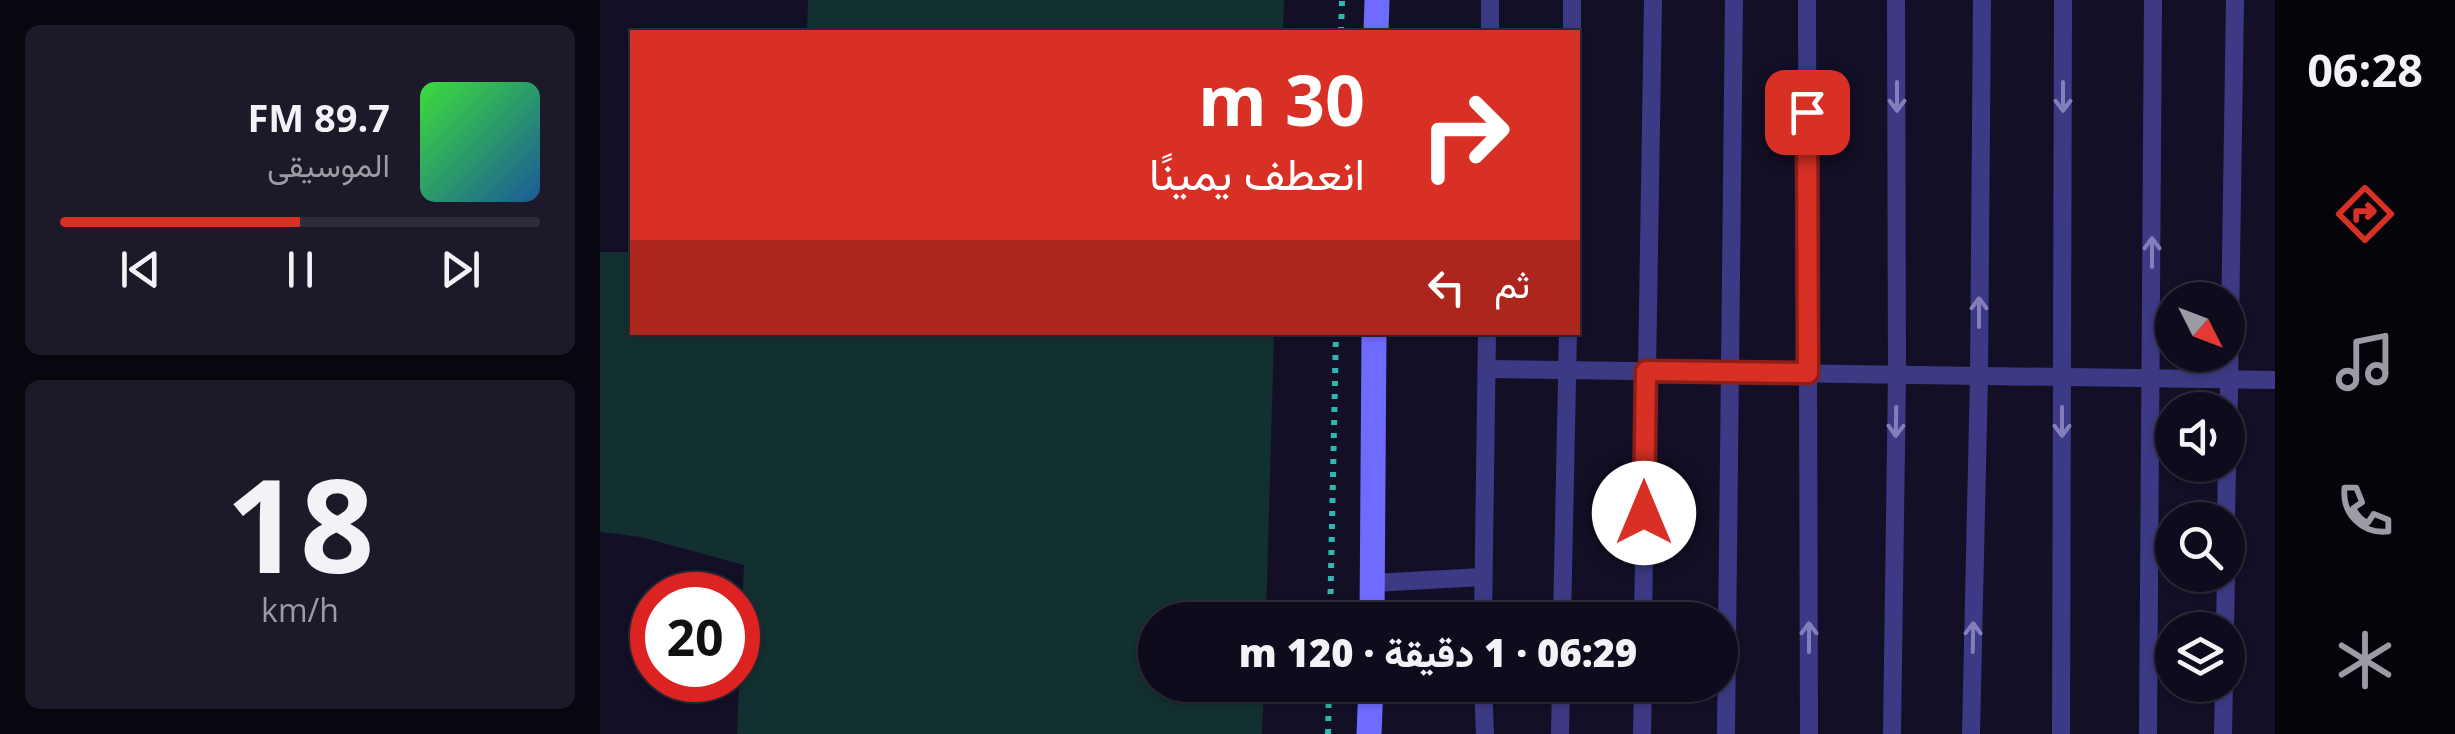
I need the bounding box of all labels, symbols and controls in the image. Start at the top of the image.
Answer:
text: 06:28 [2307,39,2423,100]
text: 30 m [1198,51,1365,147]
icon: right [1400,70,1530,200]
pin [1765,70,1850,155]
one-way arrow [1888,80,1906,113]
one-way arrow [2054,80,2072,113]
icon: arrive [1780,85,1835,140]
text: 89.7 FM [247,91,390,143]
text: انعطف يمينًا [1149,142,1365,203]
text: الموسيقى [267,143,390,186]
icon: directions [2330,179,2400,249]
one-way arrow [2142,236,2162,268]
icon: previous [113,242,168,297]
icon: pause [273,242,328,297]
icon: next [433,242,488,297]
text: ثم [1494,257,1530,309]
icon: left [1419,260,1474,315]
north arrow [2155,282,2245,372]
map controls [2155,282,2245,702]
one-way arrow [1970,296,1989,328]
icon: music [2330,327,2400,397]
button: sound [2155,392,2245,482]
one-way arrow [1886,406,1906,438]
one-way arrow [2052,406,2072,438]
text: 18 [226,434,374,611]
position arrow [1592,461,1696,565]
icon: phone [2330,476,2400,546]
button: search [2155,502,2245,592]
speed limit sign: 20 [630,572,760,702]
text: km/h [261,588,339,631]
button: layers [2155,612,2245,702]
one-way arrow [1800,621,1818,654]
one-way arrow [1964,621,1982,654]
icon: climate [2330,625,2400,695]
text: 06:29 · 1 دقيقة · 120 m [1239,626,1637,678]

